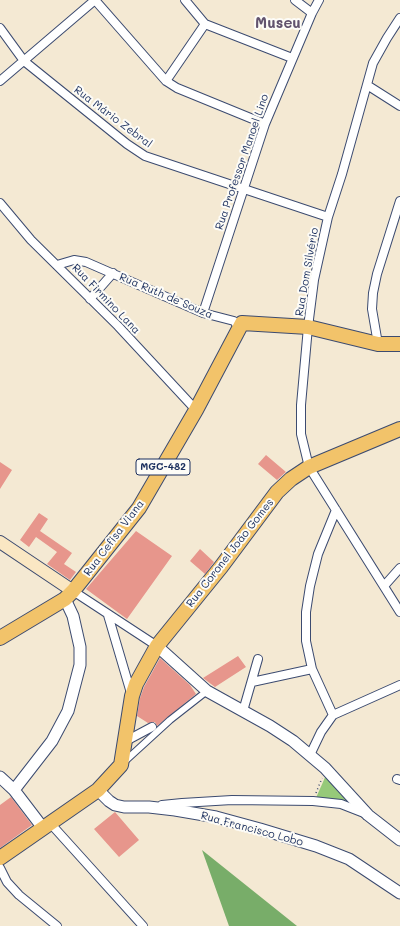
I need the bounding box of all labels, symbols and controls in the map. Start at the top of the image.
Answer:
district label: Museu [255,14,301,32]
street label: Rua Mário Zebral [71,83,155,151]
street label: Rua Professor Manoel Lino [213,92,271,232]
street label: Rua Dom Silvério [293,227,321,317]
street label: Rua Firmino Lana [69,261,143,337]
street label: Rua Ruth de Souza [117,270,215,322]
road number: MGC-482 [136,459,190,475]
street label: Rua Coronel João Gomes [184,496,276,610]
street label: Rua Cefisa Viana [81,497,147,579]
street label: Rua Francisco Lobo [199,809,305,849]

